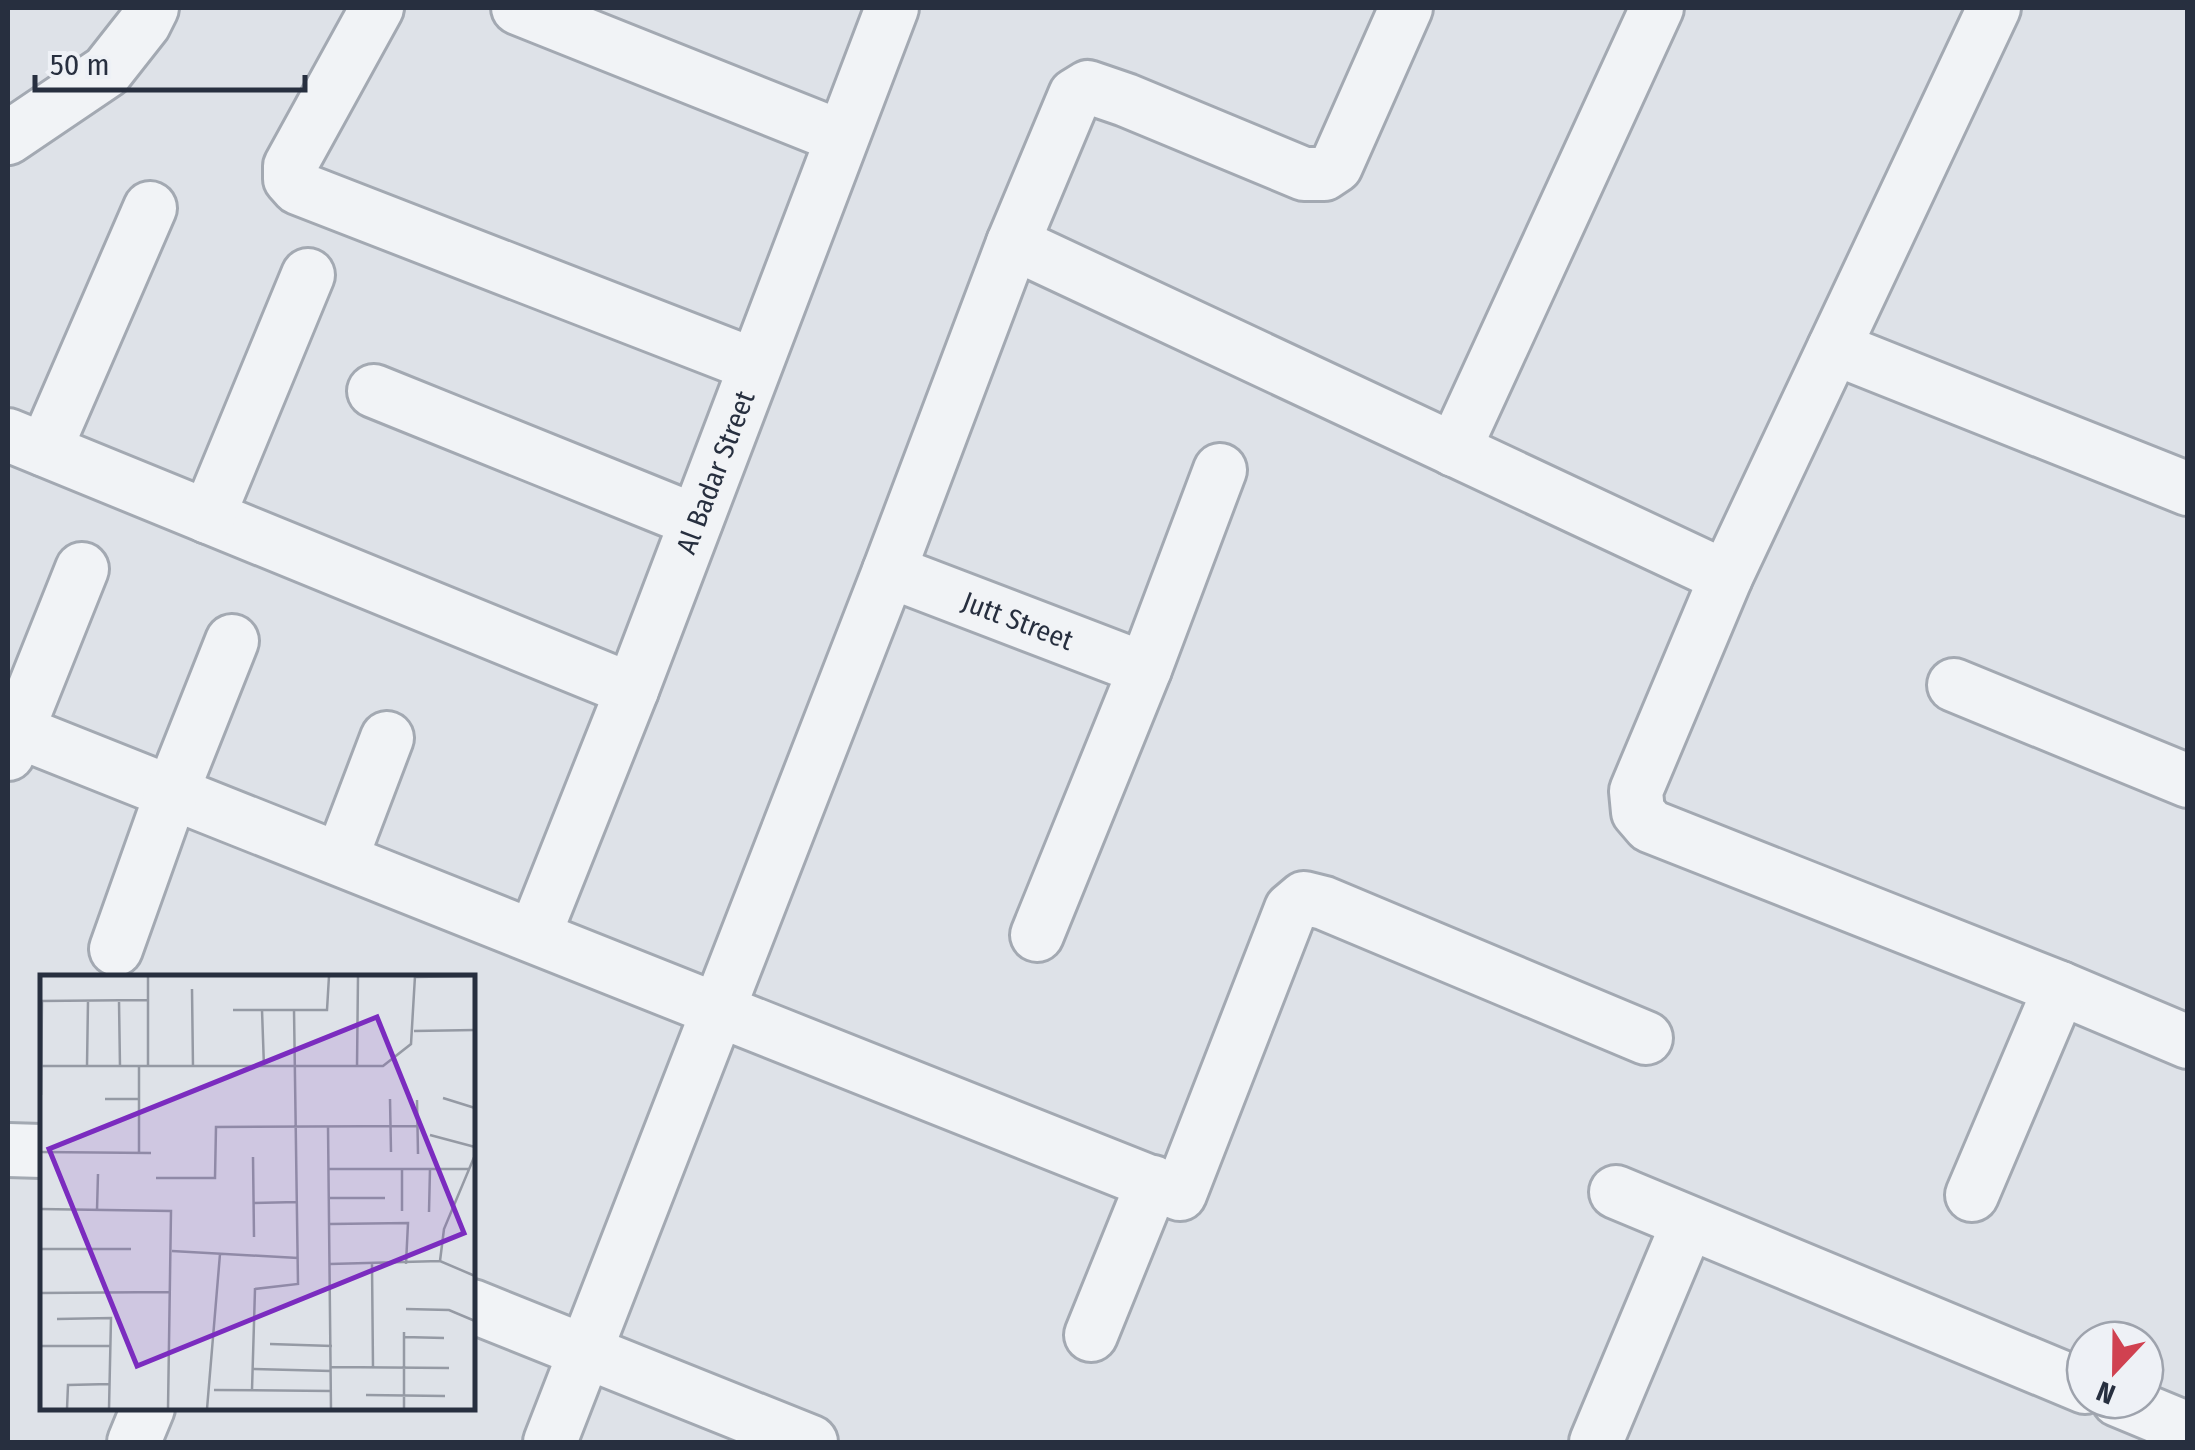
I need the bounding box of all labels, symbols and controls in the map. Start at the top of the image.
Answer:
scale bar [35,30,305,92]
text: 50 m [50,47,110,83]
street label: Al Badar Street [669,385,761,558]
street label: Jutt Street [958,584,1079,657]
inset map [40,975,475,1410]
north arrow [2065,1320,2165,1420]
text: N [2092,1374,2120,1411]

